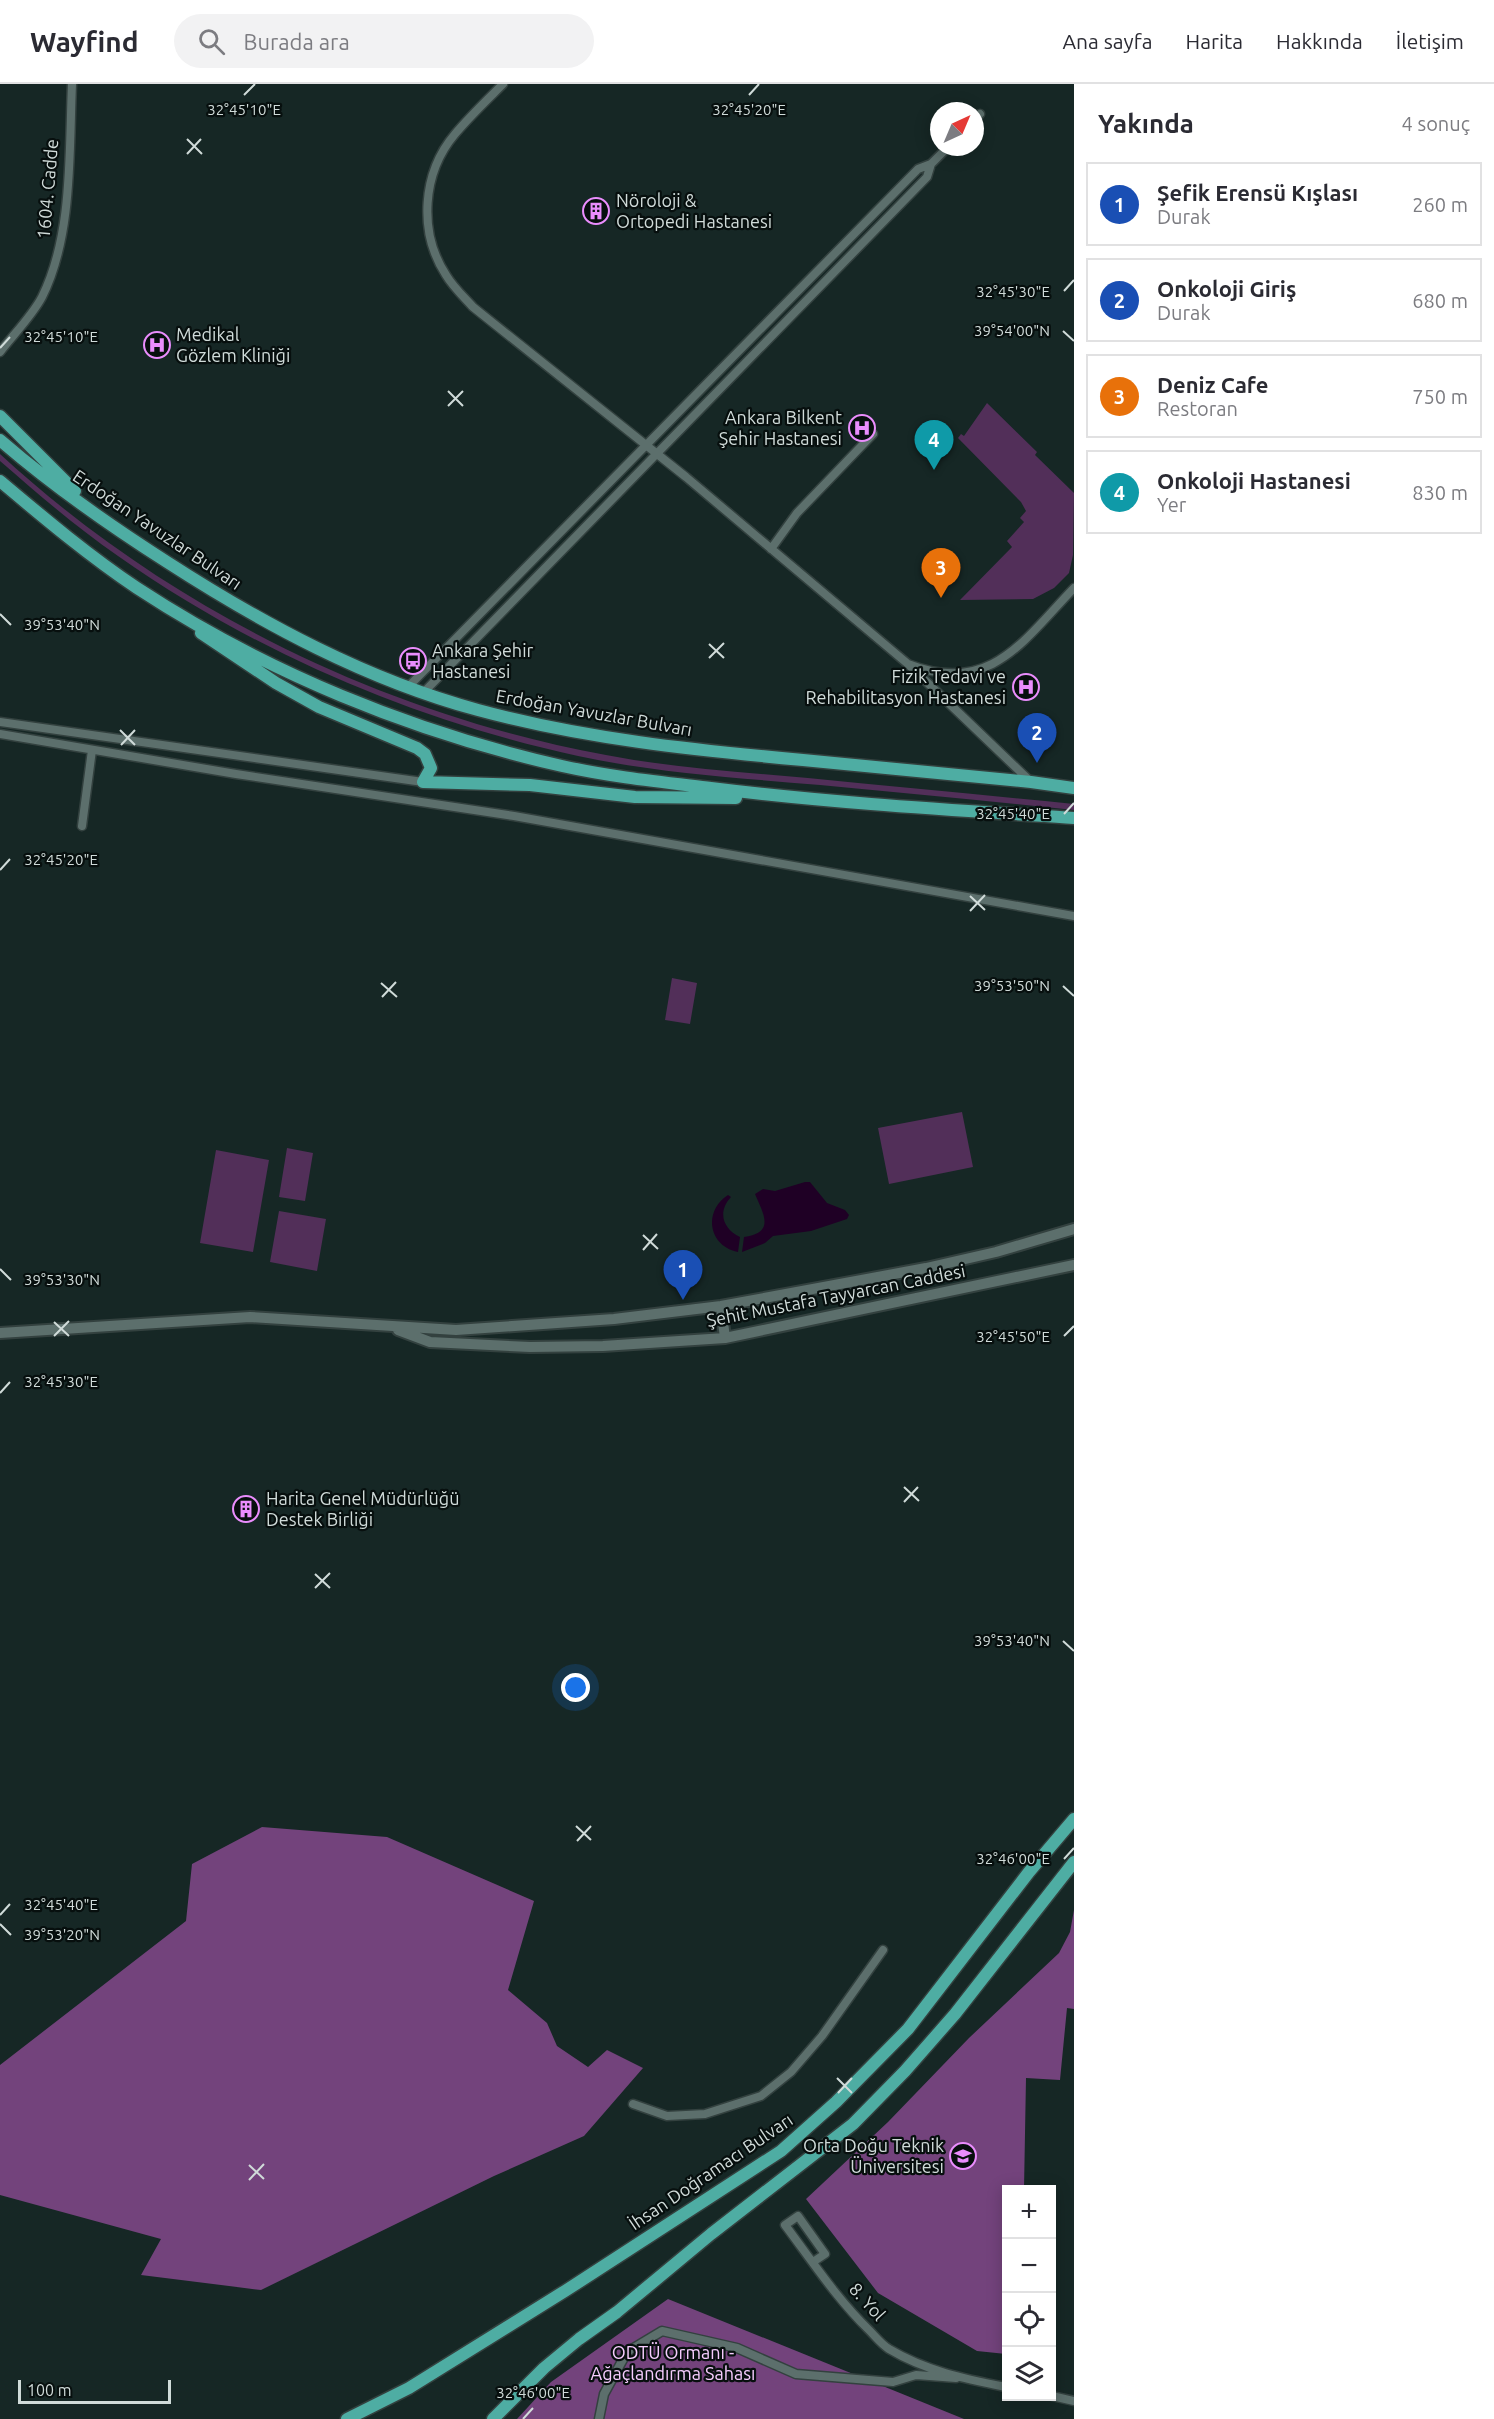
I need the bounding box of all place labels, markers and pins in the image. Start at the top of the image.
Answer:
place label: Nöroloji & Ortopedi Hastanesi [616,190,772,231]
building icon: Nöroloji & Ortopedi Hastanesi [581,196,611,226]
place label: Medikal Gözlem Kliniği [176,324,290,365]
hospital icon: Medikal Gözlem Kliniği [142,330,172,360]
place label: Ankara Bilkent Şehir Hastanesi [719,407,842,448]
hospital icon: Ankara Bilkent Şehir Hastanesi [847,413,877,443]
pin: 4 [914,420,954,470]
pin: 3 [922,548,960,598]
place label: Ankara Şehir Hastanesi [432,640,533,681]
bus stop icon: Ankara Şehir Hastanesi [398,646,428,676]
place label: Fizik Tedavi ve Rehabilitasyon Hastanesi [805,666,1006,707]
hospital icon: Fizik Tedavi ve Rehabilitasyon Hastanesi [1011,672,1041,702]
pin: 2 [1018,714,1056,763]
pin: 1 [664,1250,702,1300]
place label: Harita Genel Müdürlüğü Destek Birliği [266,1488,460,1529]
building icon: Harita Genel Müdürlüğü Destek Birliği [231,1494,261,1524]
place label: Orta Doğu Teknik Üniversitesi [803,2135,944,2176]
school or university icon: Orta Doğu Teknik Üniversitesi [948,2141,978,2171]

